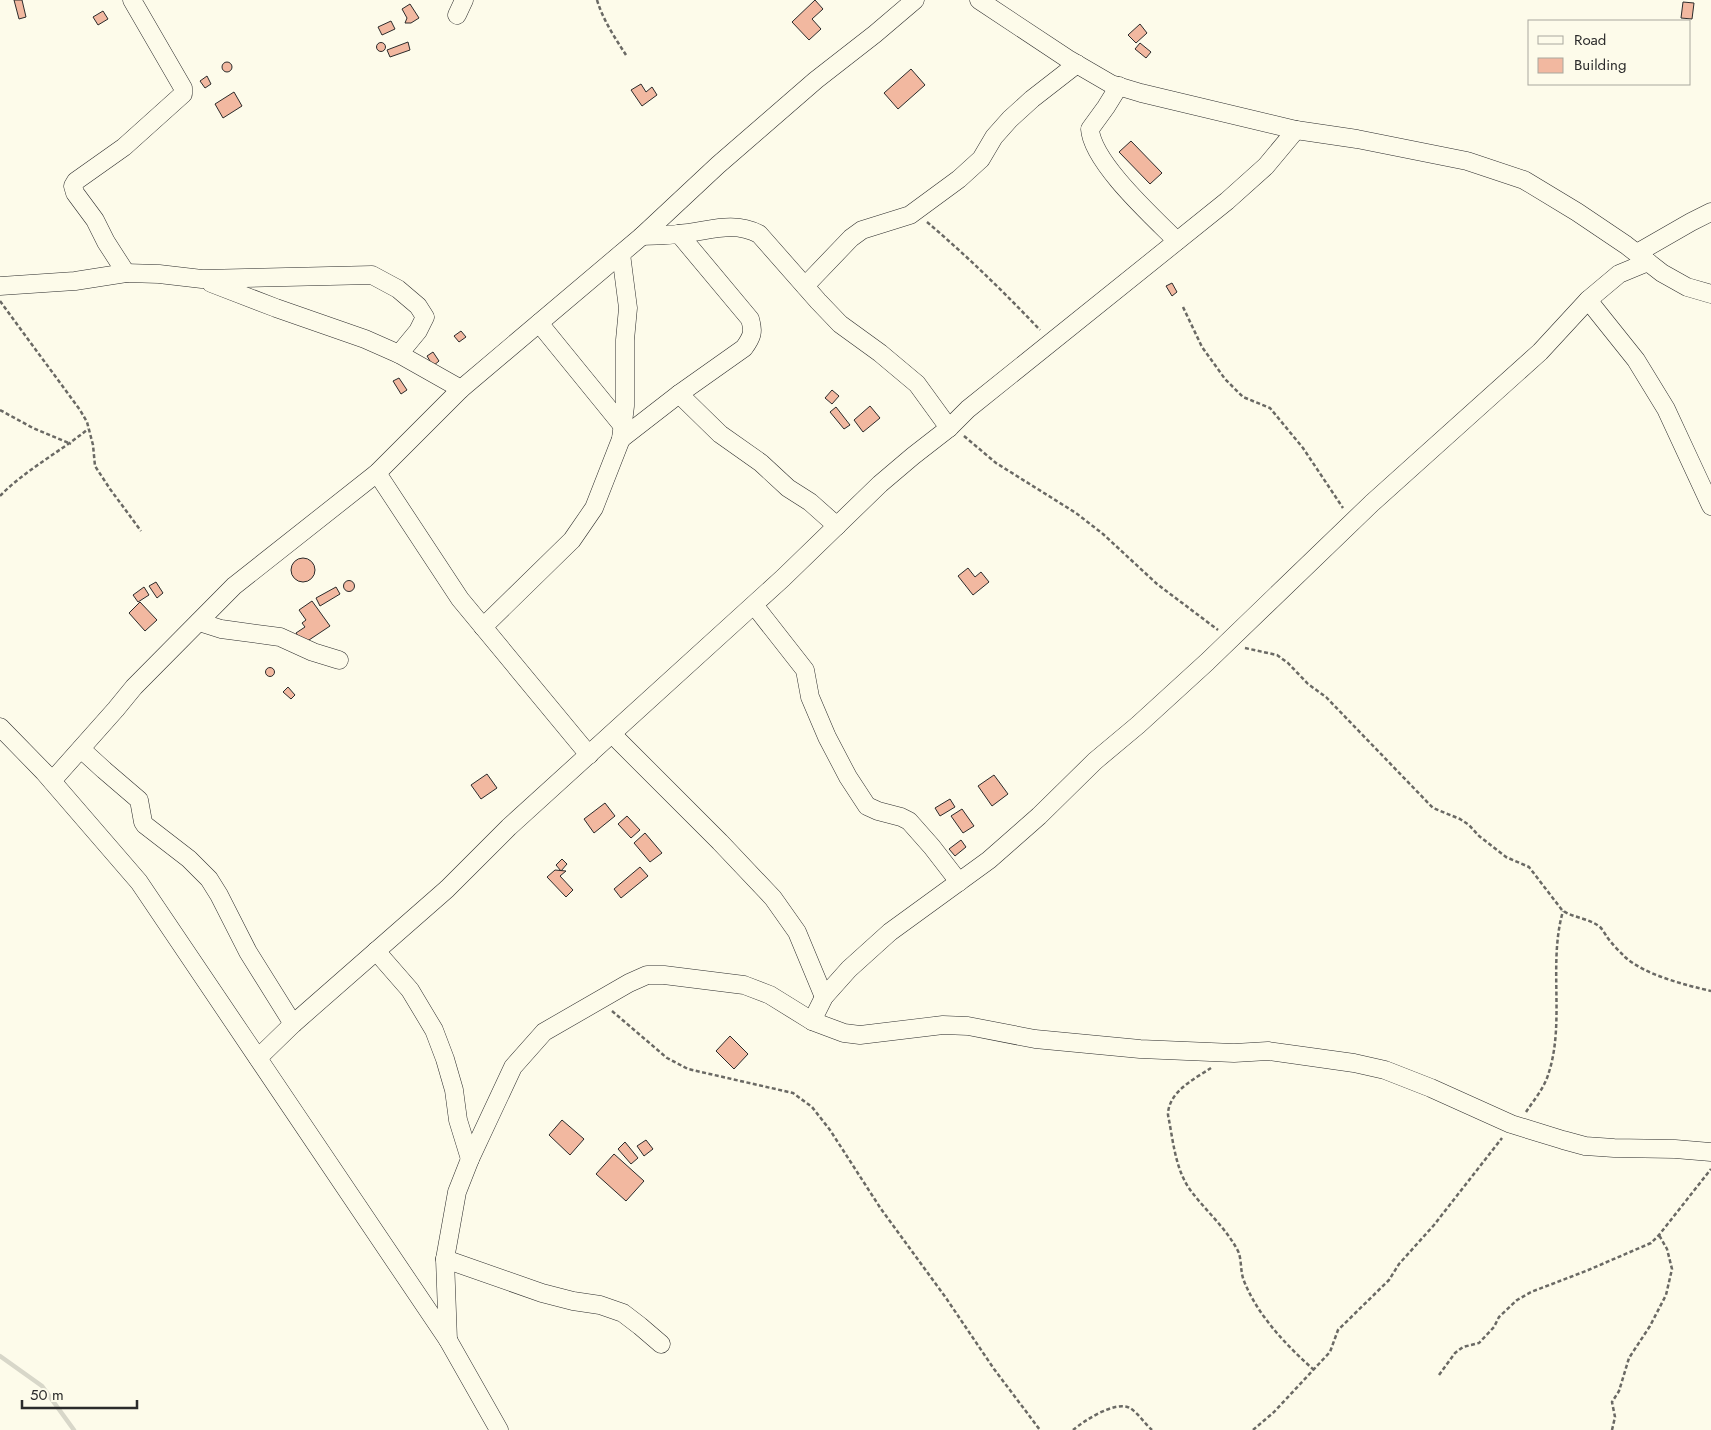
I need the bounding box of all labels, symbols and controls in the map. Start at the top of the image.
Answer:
legend [1528,20,1691,85]
text: Road [1574,29,1606,51]
text: Building [1574,54,1626,76]
scale bar [22,1378,138,1410]
text: 50 m [30,1384,64,1406]

